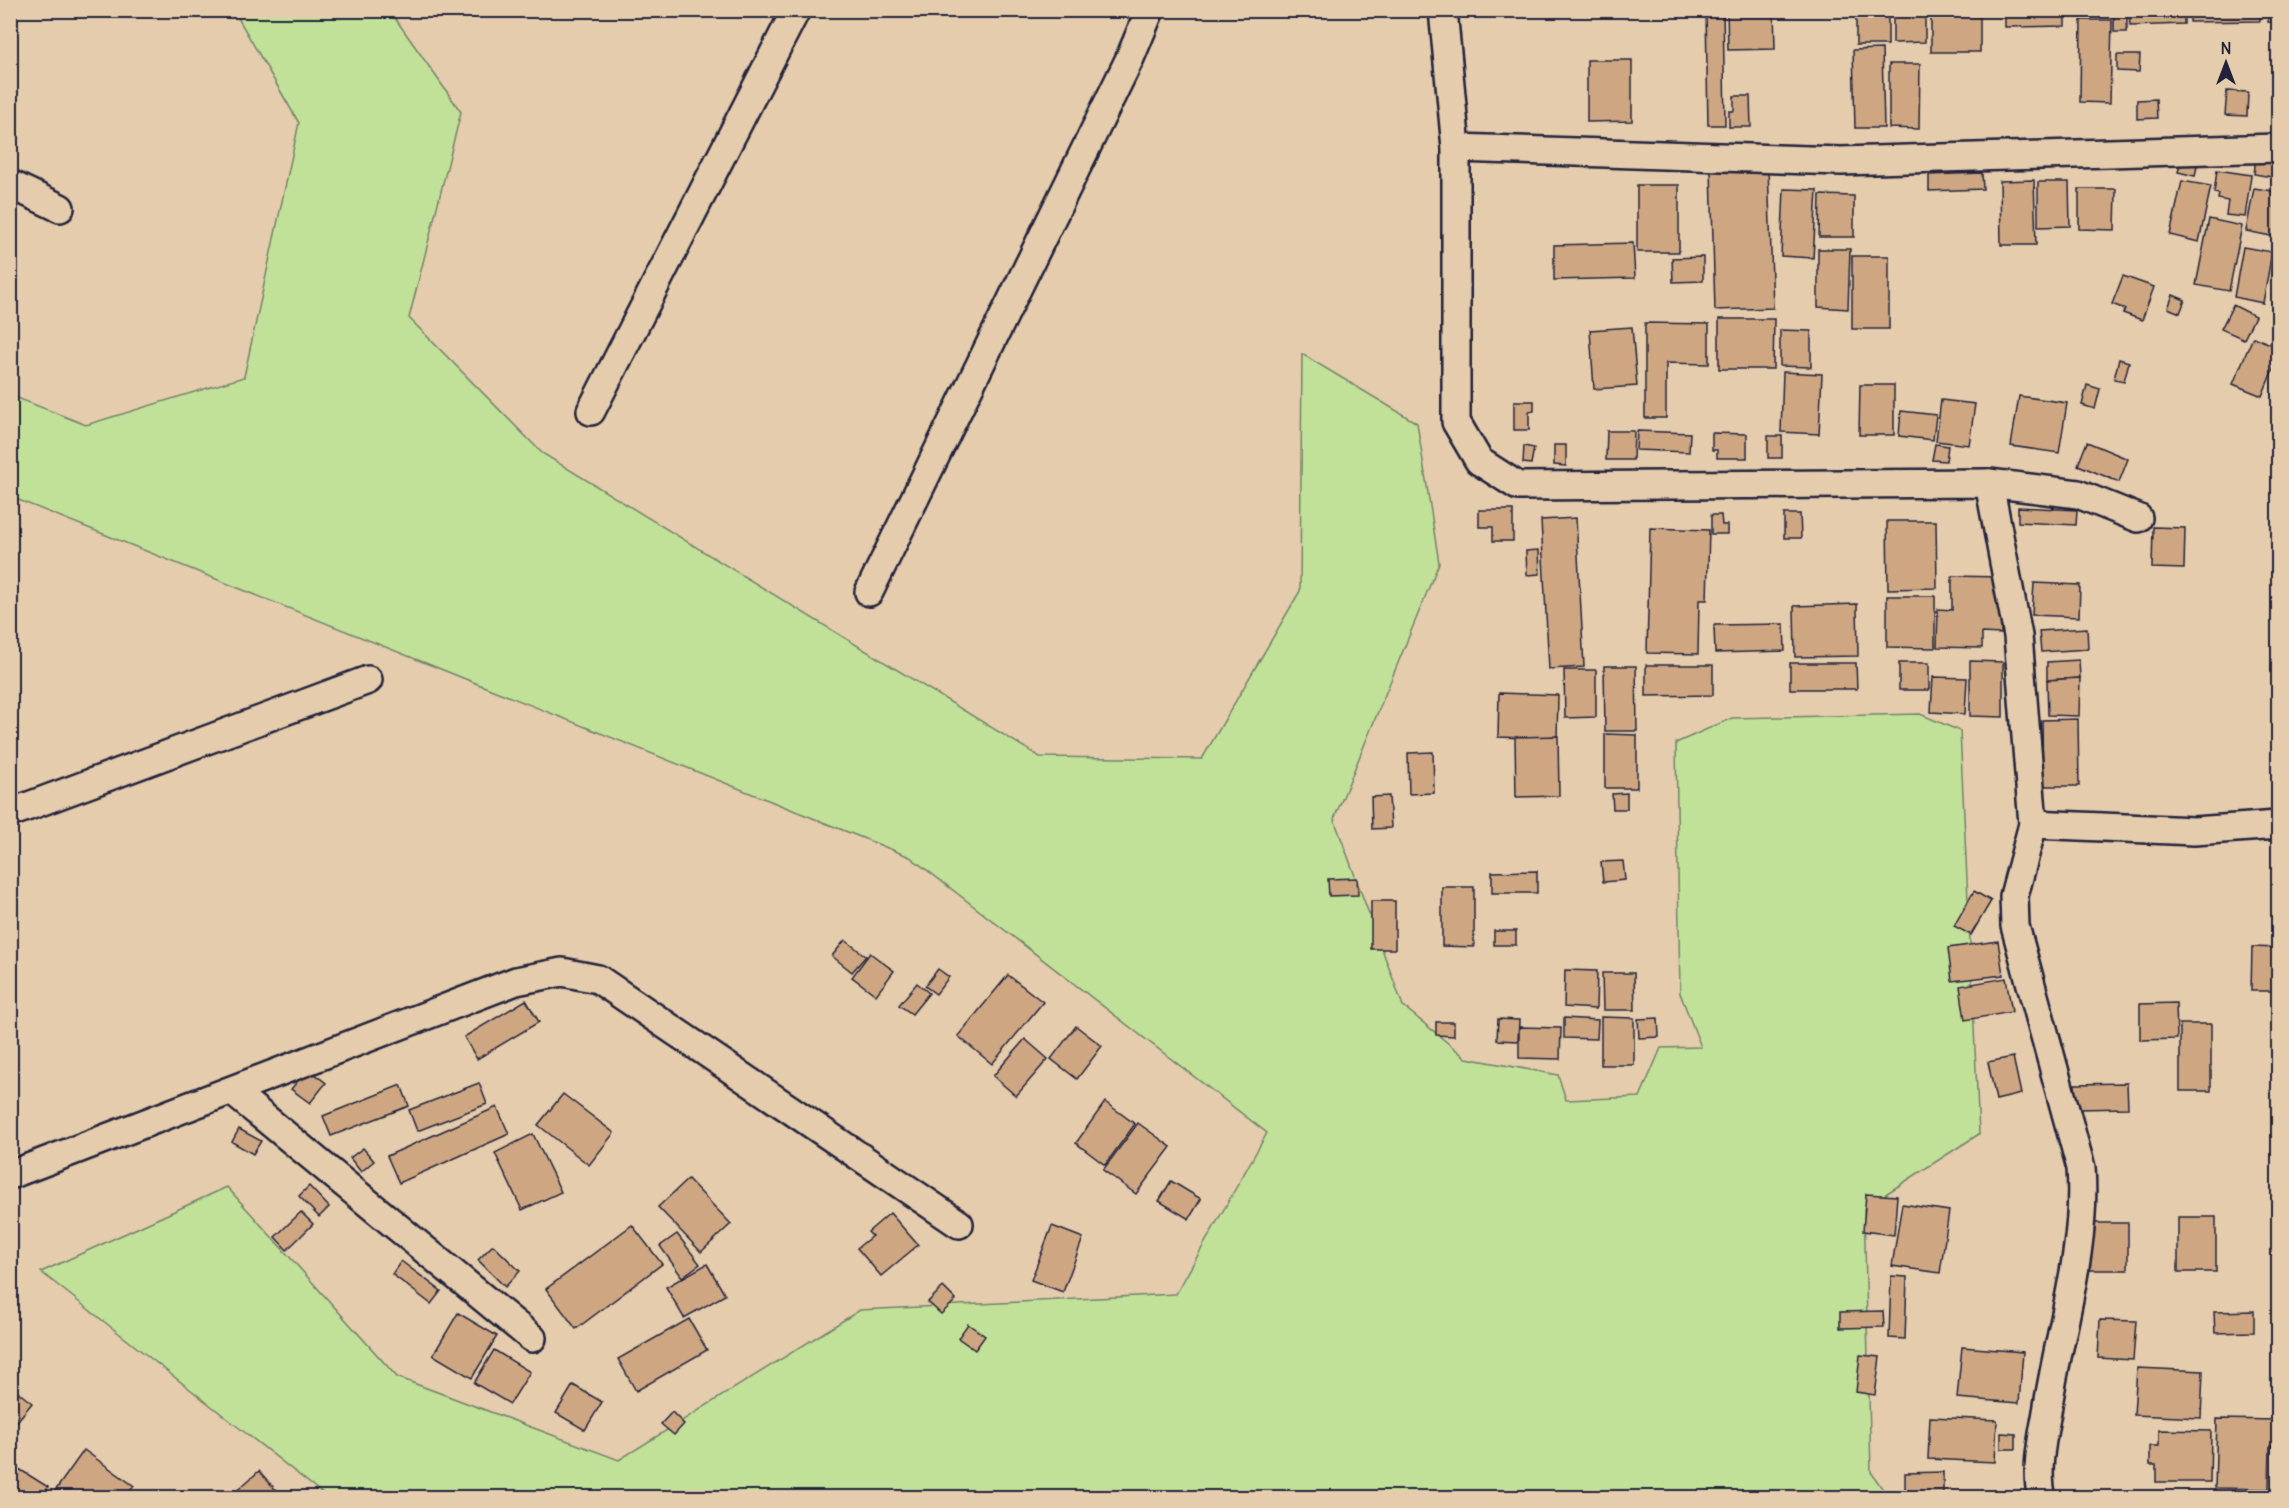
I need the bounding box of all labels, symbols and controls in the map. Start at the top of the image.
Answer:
north arrow [2196,33,2256,93]
text: N [2220,38,2232,58]

